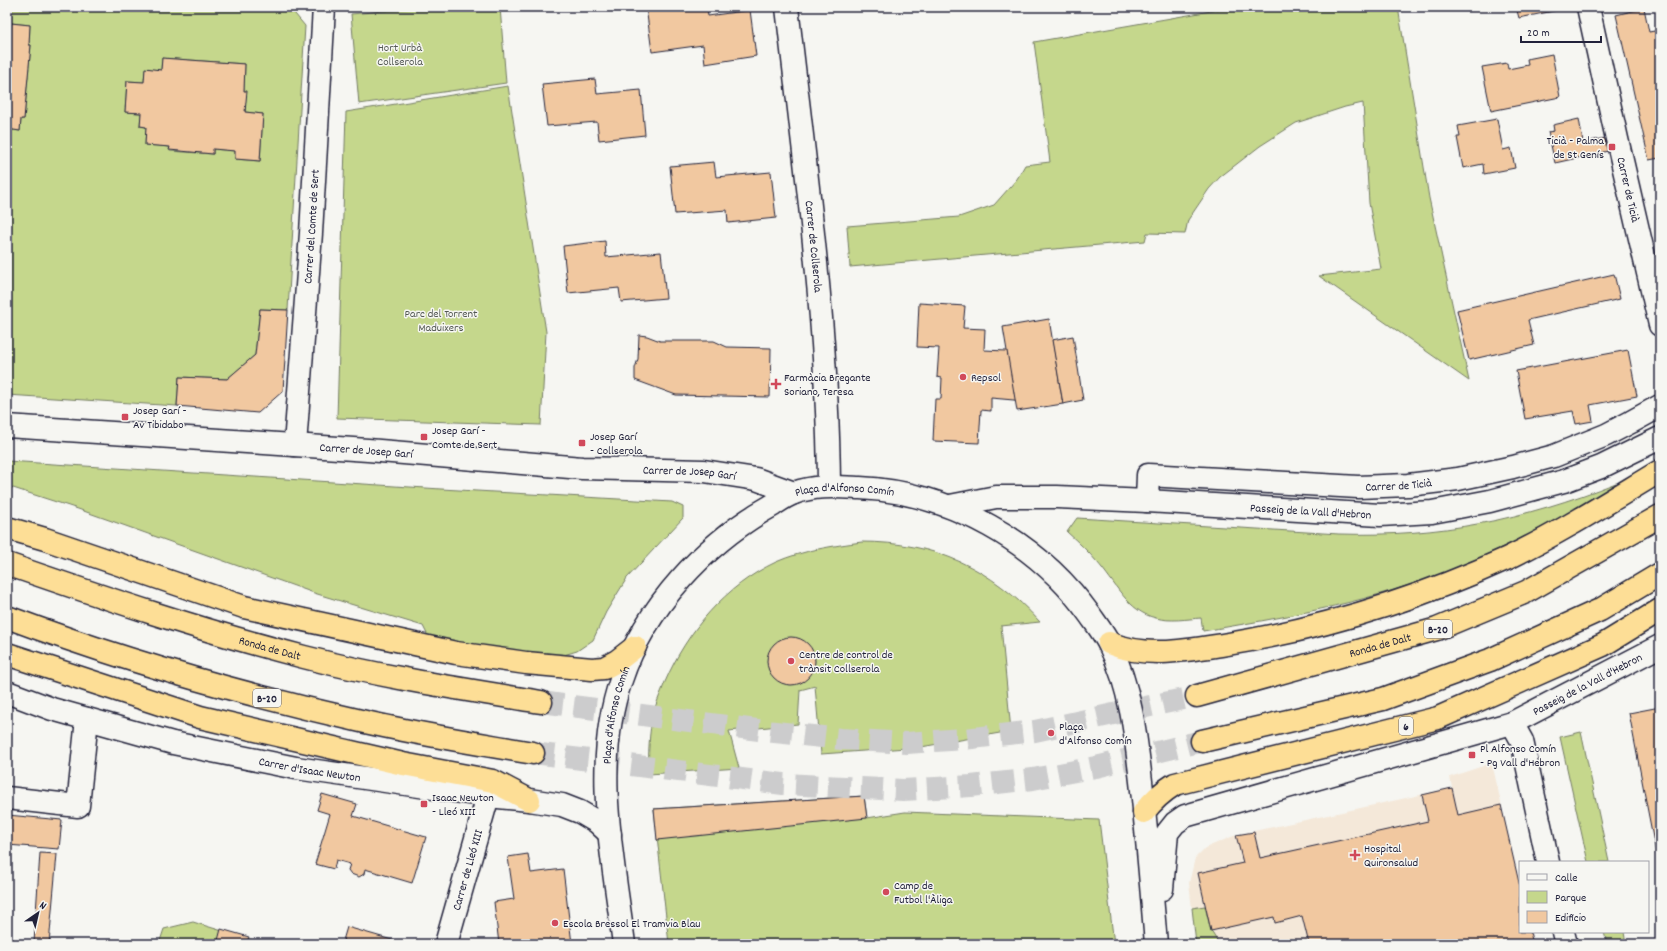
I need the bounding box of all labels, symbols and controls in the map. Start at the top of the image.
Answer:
scale bar [1521,18,1601,44]
text: 20 m [1527,25,1550,42]
park label: Hort Urbà Collserola [377,40,423,71]
place label: Ticià - Palma de St Genís [1547,133,1604,164]
marker: Ticià - Palma de St Genís [1607,142,1617,152]
street label: Carrer de Ticià [1611,155,1643,224]
street label: Carrer del Comte de Sert [300,168,325,285]
street label: Carrer de Collserola [800,200,826,294]
park label: Parc del Torrent Maduixers [405,306,478,337]
place label: Farmàcia Bregante Soriano, Teresa [784,370,871,401]
place label: Repsol [971,370,1001,387]
marker: Repsol [958,372,968,382]
marker: Farmàcia Bregante Soriano, Teresa [771,379,781,389]
place label: Josep Garí - Av Tibidabo [133,403,187,434]
marker: Josep Garí - Av Tibidabo [120,412,130,422]
place label: Josep Garí - Comte de Sert [432,423,498,454]
place label: Josep Garí - Collserola [590,429,643,460]
marker: Josep Garí - Comte de Sert [419,432,429,442]
marker: Josep Garí - Collserola [577,438,587,448]
street label: Carrer de Josep Garí [319,440,414,464]
street label: Carrer de Josep Garí [642,462,738,486]
street label: Carrer de Ticià [1365,475,1433,497]
street label: Plaça d'Alfonso Comín [793,480,896,502]
street label: Passeig de la Vall d'Hebron [1249,500,1372,524]
road number: B-20 [1424,620,1452,638]
street label: Ronda de Dalt [1347,629,1414,663]
street label: Ronda de Dalt [236,633,303,666]
place label: Centre de control de trànsit Collserola [799,647,893,678]
street label: Passeig de la Vall d'Hebron [1530,649,1646,721]
marker: Centre de control de trànsit Collserola [786,656,796,666]
street label: Plaça d'Alfonso Comín [600,663,635,765]
road number: B-20 [253,689,281,707]
road number: 6 [1399,717,1413,735]
place label: Plaça d'Alfonso Comín [1059,719,1132,750]
marker: Plaça d'Alfonso Comín [1046,728,1056,738]
place label: Pl Alfonso Comín - Pg Vall d'Hebron [1480,741,1561,772]
marker: Pl Alfonso Comín - Pg Vall d'Hebron [1467,750,1477,760]
street label: Carrer d'Isaac Newton [257,754,362,787]
place label: Isaac Newton - Lleó XIII [432,790,494,821]
marker: Isaac Newton - Lleó XIII [419,799,429,809]
street label: Carrer de Lleó XIII [449,828,488,913]
place label: Hospital Quironsalud [1364,841,1418,872]
marker: Hospital Quironsalud [1349,849,1361,861]
legend [1519,861,1649,933]
text: Calle [1555,870,1578,887]
place label: Camp de Futbol l'Àliga [894,878,953,909]
marker: Camp de Futbol l'Àliga [881,887,891,897]
text: Parque [1555,890,1586,907]
north arrow [18,893,58,933]
text: N [36,898,50,915]
text: Edificio [1555,910,1586,927]
place label: Escola Bressol El Tramvia Blau [563,916,700,933]
marker: Escola Bressol El Tramvia Blau [550,918,560,928]

